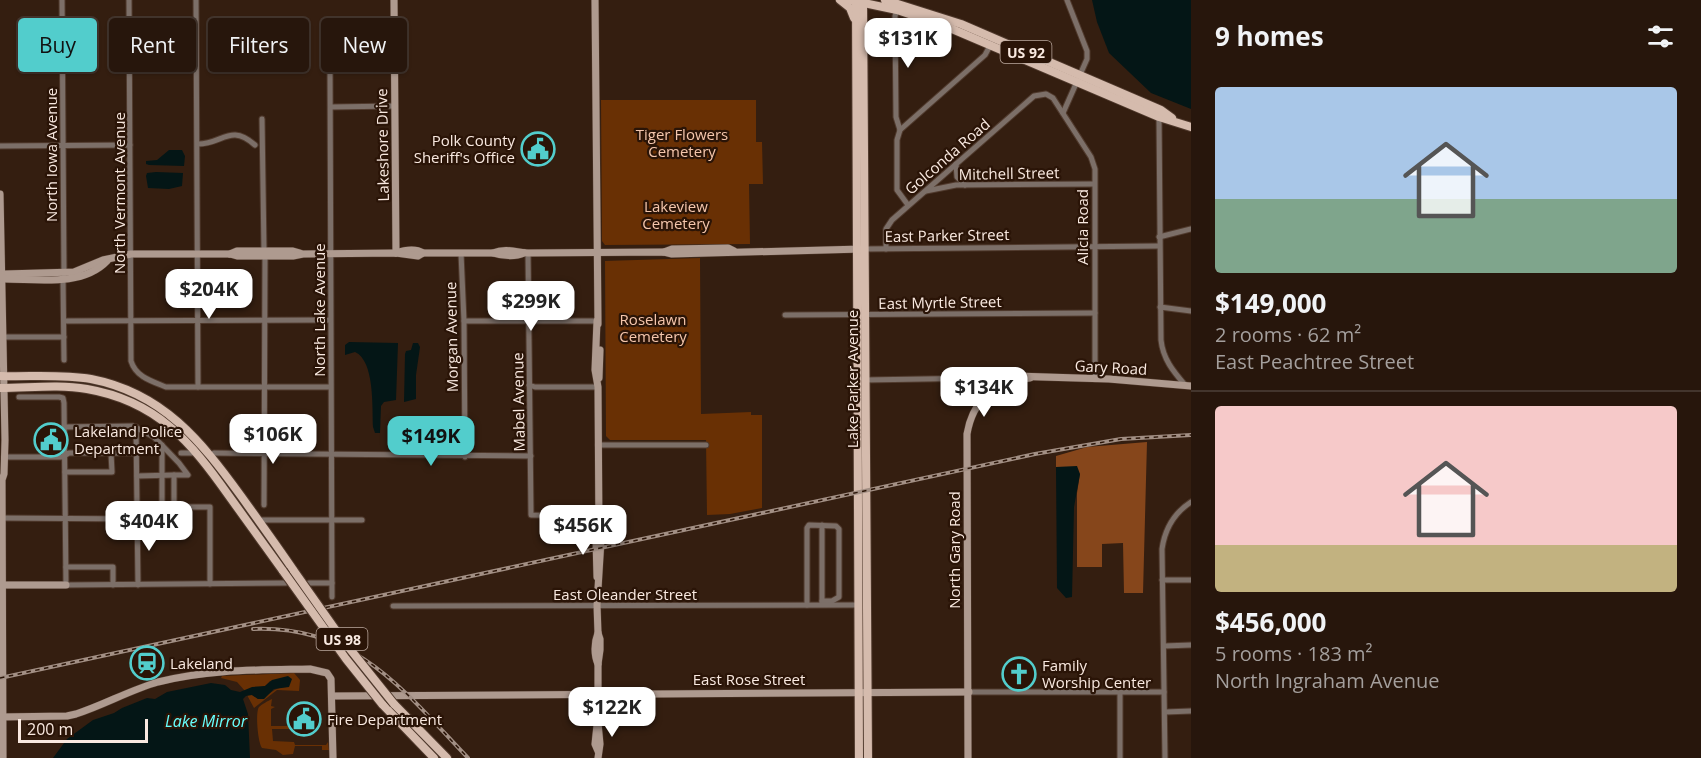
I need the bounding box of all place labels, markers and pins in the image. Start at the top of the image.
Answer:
pin: $131K [866,18,950,69]
place label: Polk County Sheriff's Office [414,130,515,167]
public building icon: Polk County Sheriff's Office [520,131,556,167]
pin: $204K [167,269,251,320]
pin: $299K [489,281,573,332]
pin: $134K [942,367,1026,418]
pin: $106K [231,414,315,465]
pin: $149K [389,416,473,467]
place label: Lakeland Police Department [74,421,182,458]
public building icon: Lakeland Police Department [33,422,69,458]
pin: $404K [107,501,191,552]
pin: $456K [541,505,625,556]
station icon: Lakeland [129,645,165,681]
place label: Lakeland [170,653,233,673]
place label: Family Worship Center [1042,655,1151,692]
church icon: Family Worship Center [1001,656,1037,692]
pin: $122K [570,687,654,738]
public building icon: Fire Department [286,701,322,737]
place label: Fire Department [327,709,442,729]

